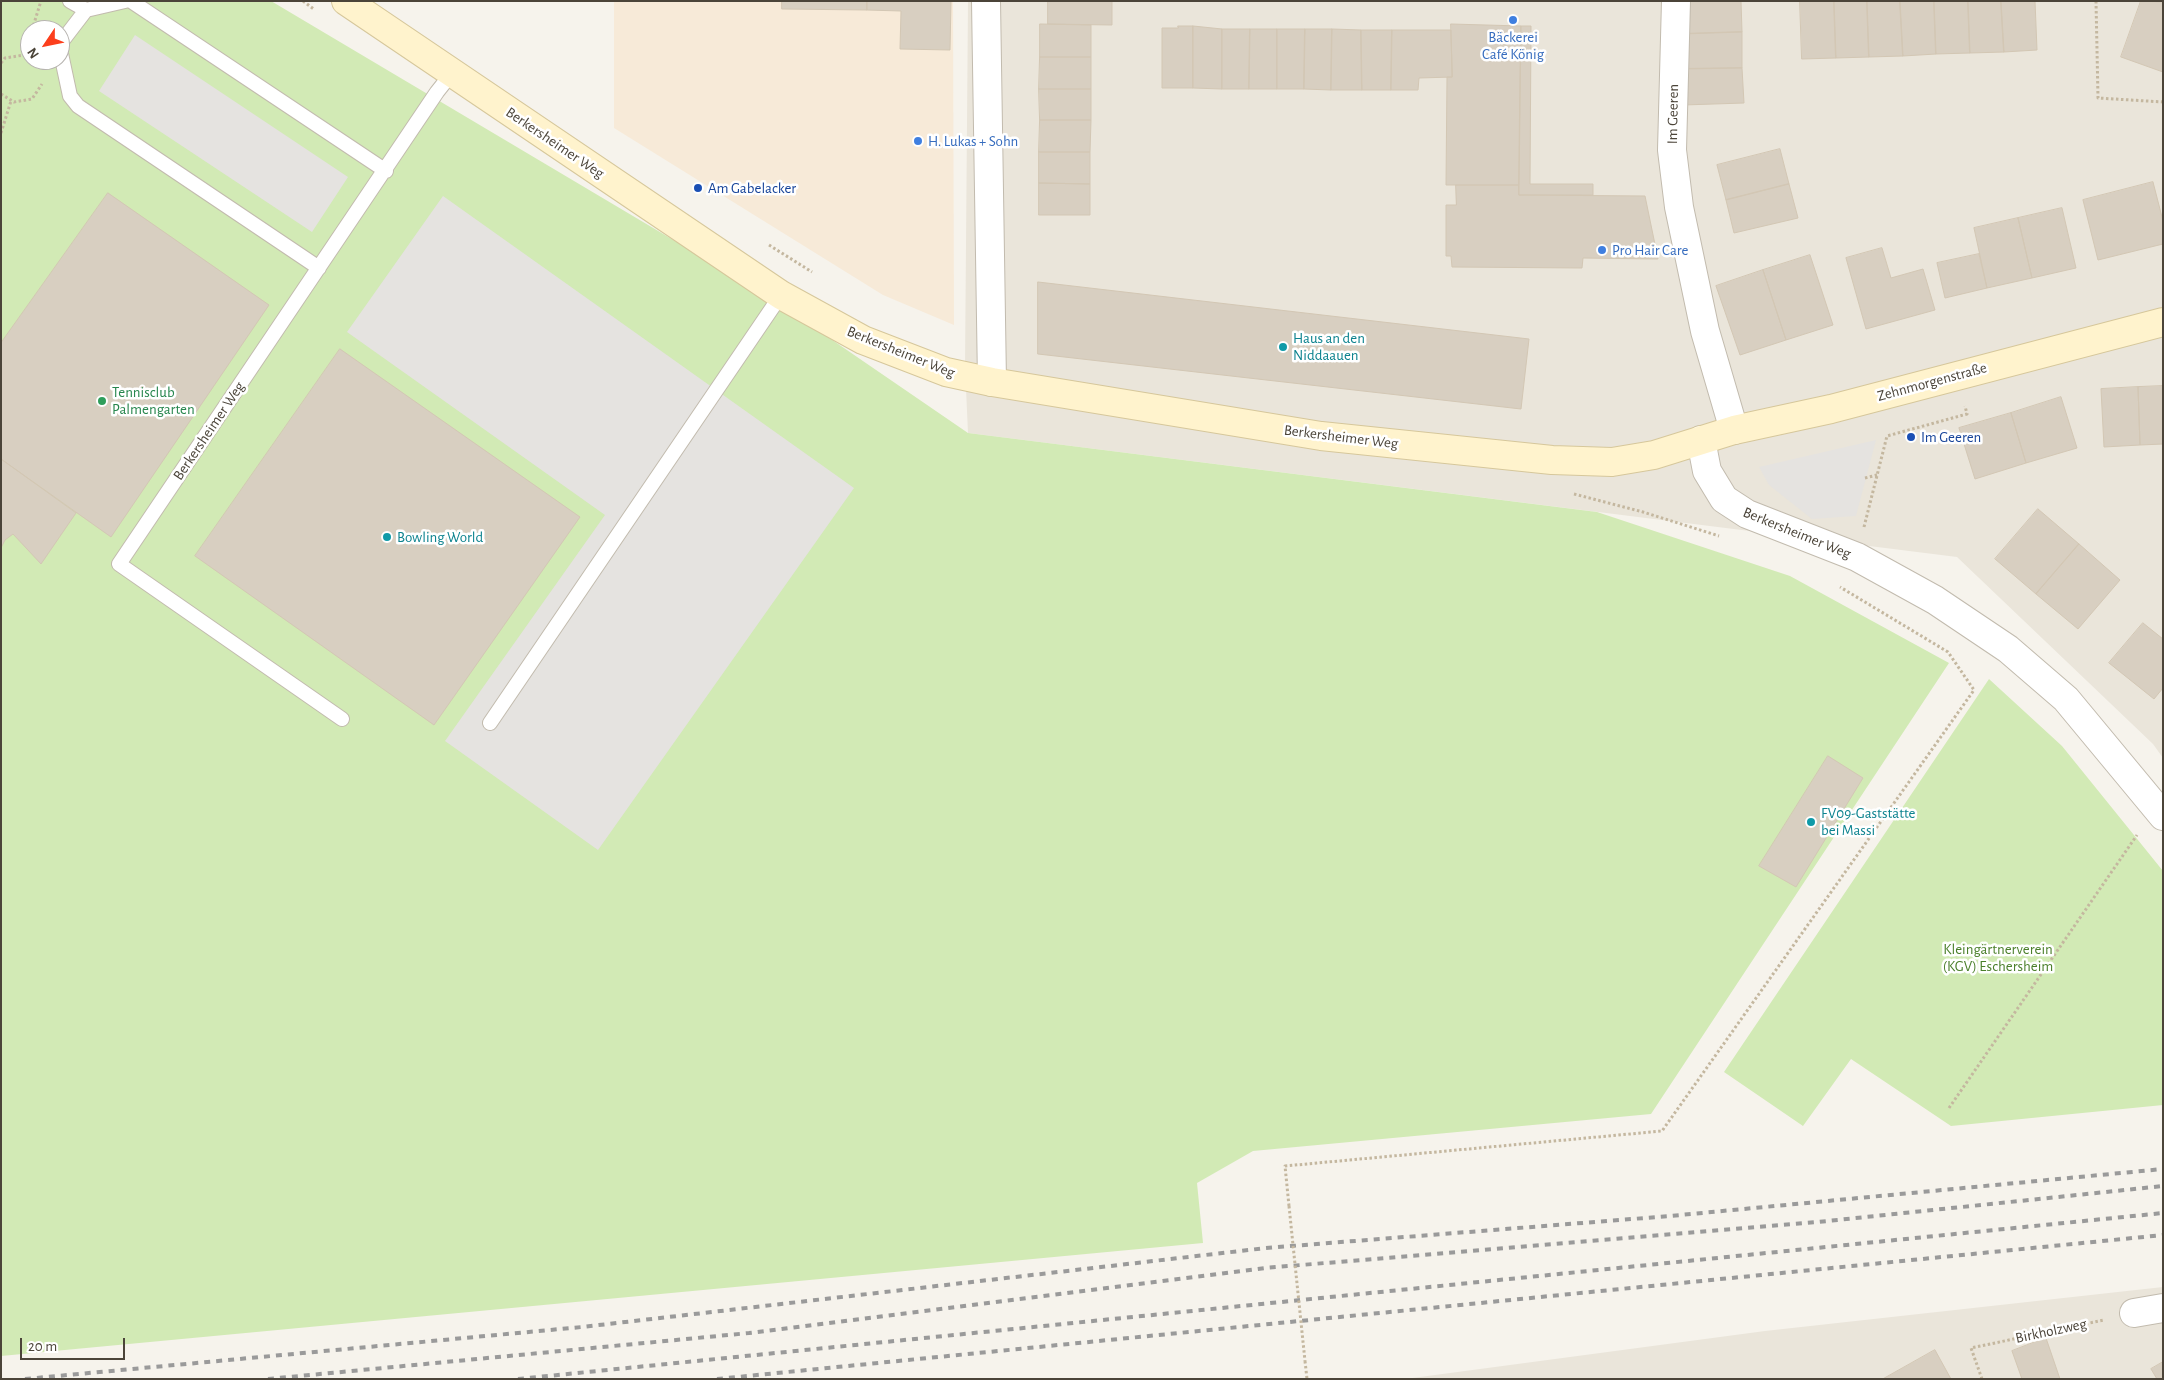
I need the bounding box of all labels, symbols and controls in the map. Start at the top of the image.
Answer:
marker: Bäckerei Café König [1507,14,1519,26]
north arrow [20,20,70,70]
place label: Bäckerei Café König [1482,28,1544,63]
text: N [25,45,42,61]
street label: Im Geeren [1663,84,1683,144]
street label: Berkersheimer Weg [502,103,608,183]
place label: H. Lukas + Sohn [928,132,1018,150]
marker: H. Lukas + Sohn [912,135,924,147]
place label: Am Gabelacker [708,179,796,197]
marker: Am Gabelacker [692,182,704,194]
place label: Pro Hair Care [1612,241,1688,259]
marker: Pro Hair Care [1596,244,1608,256]
street label: Berkersheimer Weg [844,322,958,382]
place label: Haus an den Niddaauen [1293,329,1365,364]
marker: Haus an den Niddaauen [1277,341,1289,353]
street label: Zehnmorgenstraße [1875,359,1989,405]
street label: Berkersheimer Weg [169,378,249,484]
place label: Tennisclub Palmengarten [112,383,195,418]
marker: Tennisclub Palmengarten [96,395,108,407]
street label: Berkersheimer Weg [1283,421,1399,453]
place label: Im Geeren [1921,428,1981,446]
marker: Im Geeren [1905,431,1917,443]
street label: Berkersheimer Weg [1740,503,1854,563]
place label: Bowling World [397,528,483,546]
marker: Bowling World [381,531,393,543]
place label: FV09-Gaststätte bei Massi [1821,804,1915,839]
marker: FV09-Gaststätte bei Massi [1805,816,1817,828]
park label: Kleingärtnerverein (KGV) Eschersheim [1943,940,2053,975]
street label: Birkholzweg [2014,1315,2088,1347]
scale bar [22,1328,128,1360]
text: 20 m [28,1339,57,1354]

